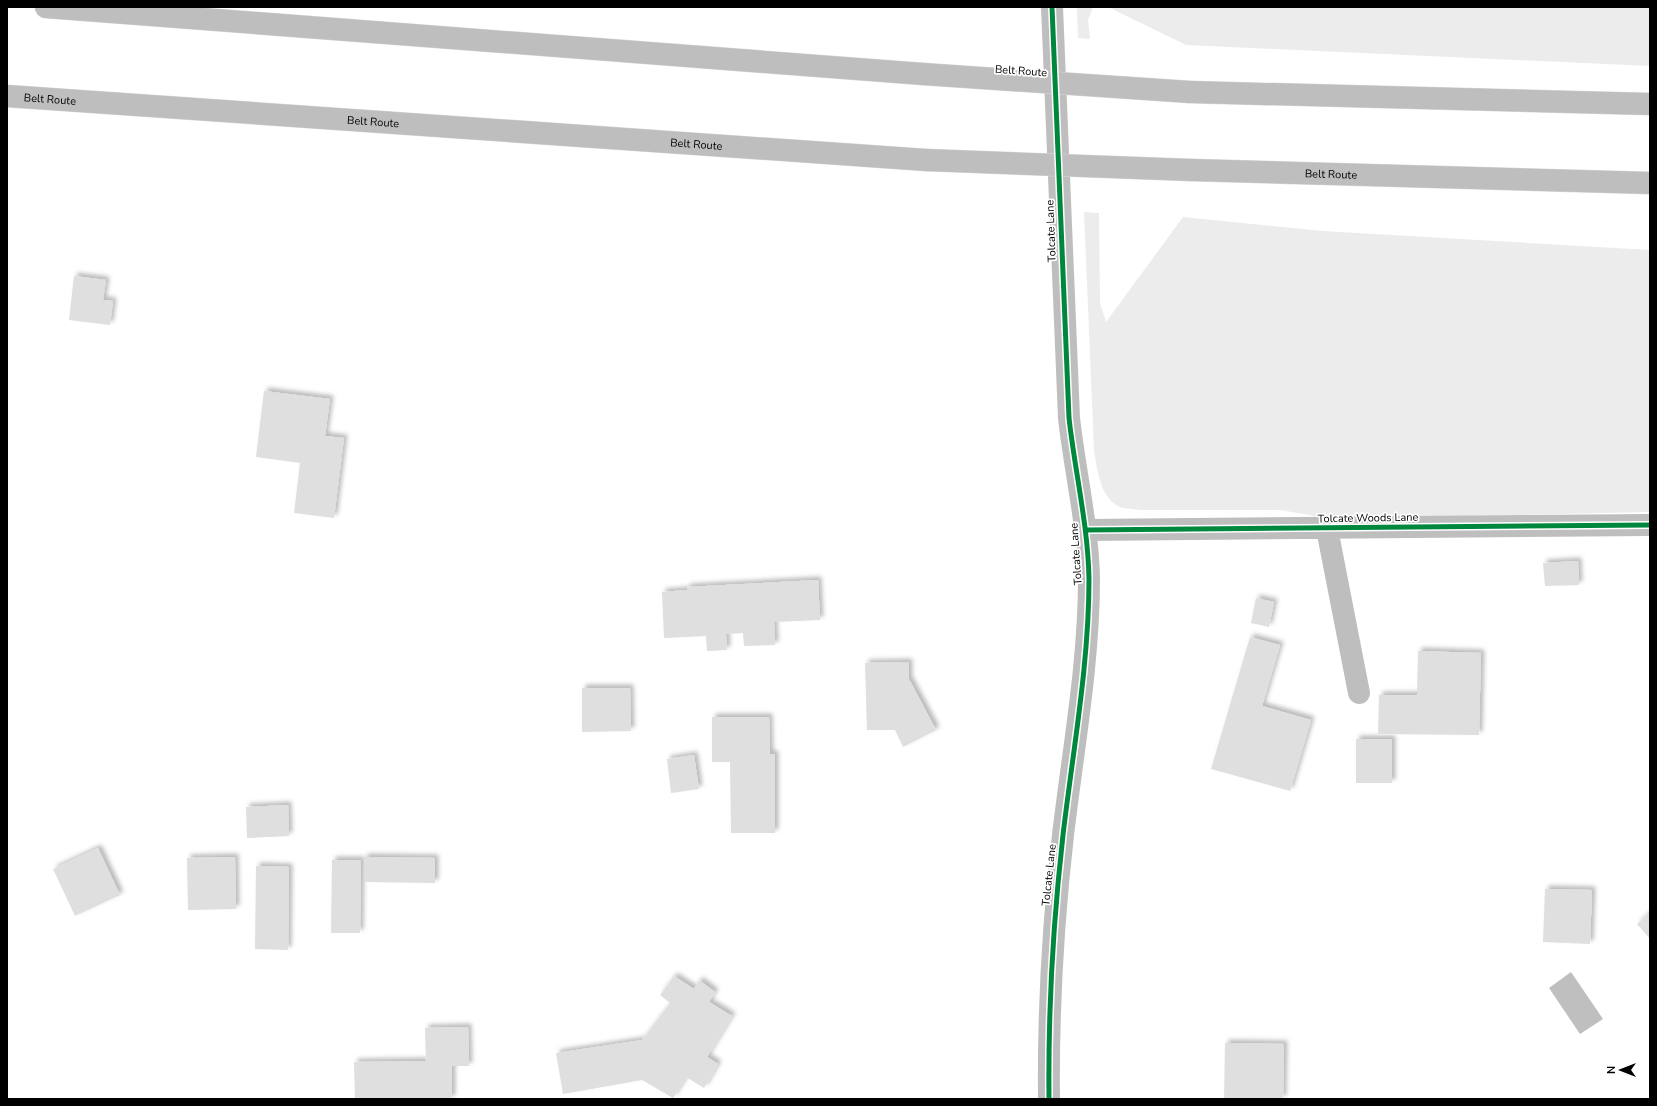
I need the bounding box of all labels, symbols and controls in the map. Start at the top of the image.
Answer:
street label: Belt Route [994,62,1048,80]
street label: Belt Route [23,90,77,108]
street label: Belt Route [346,112,400,131]
street label: Belt Route [670,135,723,153]
street label: Belt Route [1305,166,1357,182]
street label: Tolcate Lane [1042,199,1060,262]
street label: Tolcate Woods Lane [1318,510,1419,526]
street label: Tolcate Lane [1066,522,1086,586]
street label: Tolcate Lane [1038,843,1060,907]
north arrow [1601,1050,1641,1090]
text: N [1604,1066,1619,1074]

